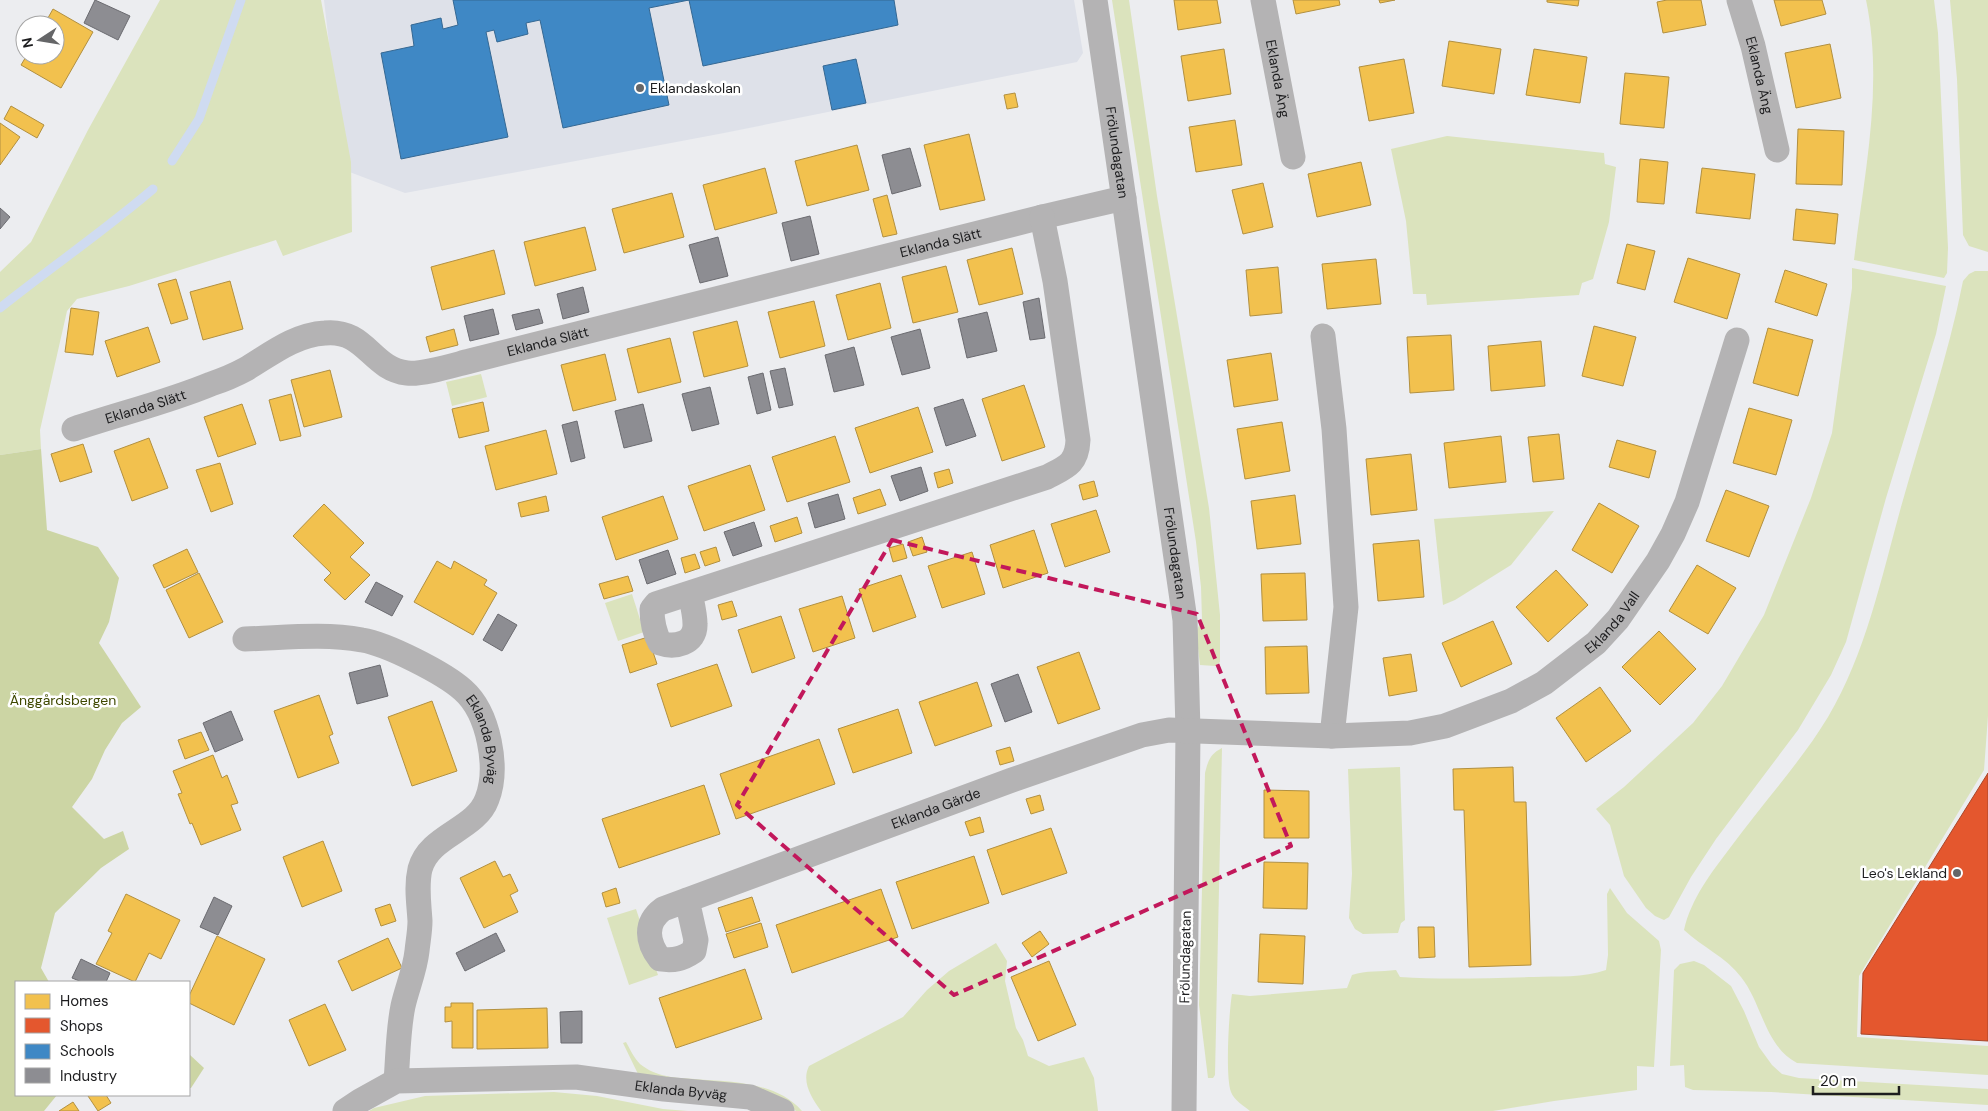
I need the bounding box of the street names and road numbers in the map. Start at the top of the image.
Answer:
street label: Eklanda Äng [1742,34,1777,116]
street label: Eklanda Äng [1262,38,1294,119]
street label: Frölundagatan [1102,105,1133,200]
street label: Eklanda Slätt [898,224,983,261]
street label: Eklanda Slätt [505,322,591,360]
street label: Eklanda Slätt [103,385,188,427]
street label: Frölundagatan [1160,506,1191,600]
street label: Eklanda Vall [1581,588,1643,658]
street label: Eklanda Byväg [462,691,501,786]
street label: Eklanda Gärde [889,783,983,833]
street label: Frölundagatan [1175,911,1195,1003]
street label: Eklanda Byväg [634,1076,728,1104]

